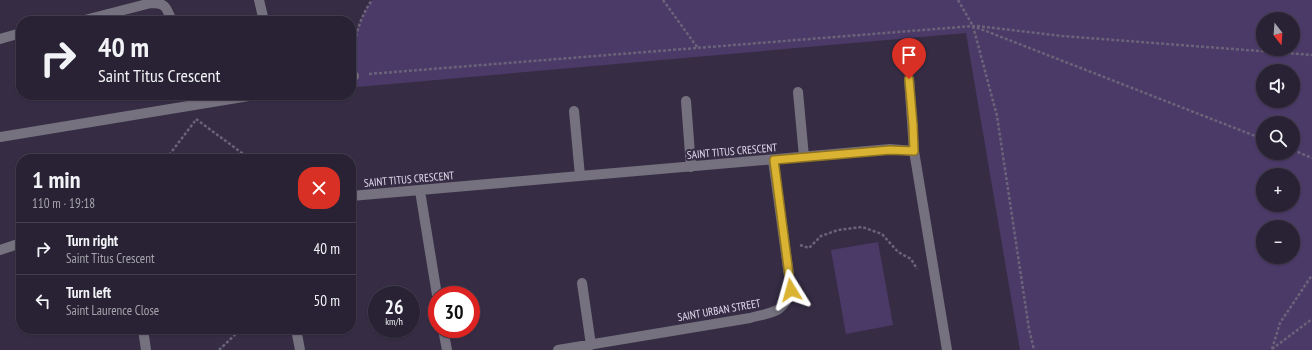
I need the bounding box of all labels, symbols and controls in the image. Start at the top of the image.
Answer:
north arrow [1256,12,1300,56]
map controls [1256,12,1300,264]
text: 40 m [98,28,149,65]
icon: right [32,32,84,84]
pin [892,38,926,79]
icon: arrive [898,44,920,66]
text: Saint Titus Crescent [98,64,220,87]
button: sound [1256,64,1300,108]
button: search [1256,116,1300,160]
street label: SAINT TITUS CRESCENT [686,140,778,162]
text: 1 min [32,164,80,195]
button: close [298,167,340,209]
street label: SAINT TITUS CRESCENT [363,168,455,190]
button: + [1256,168,1300,212]
text: 110 m · 19:18 [32,195,95,212]
button: − [1256,220,1300,264]
text: Turn right [66,231,118,250]
icon: right [32,238,54,260]
text: 40 m [314,239,340,258]
text: Saint Titus Crescent [66,250,154,267]
position arrow [770,269,812,311]
text: Turn left [66,283,111,302]
speed limit sign: 30 [428,286,480,338]
icon: left [32,290,54,312]
text: 50 m [314,291,340,310]
text: 26 [384,294,404,320]
street label: SAINT URBAN STREET [676,296,762,324]
text: Saint Laurence Close [66,302,159,319]
text: km/h [385,315,403,328]

